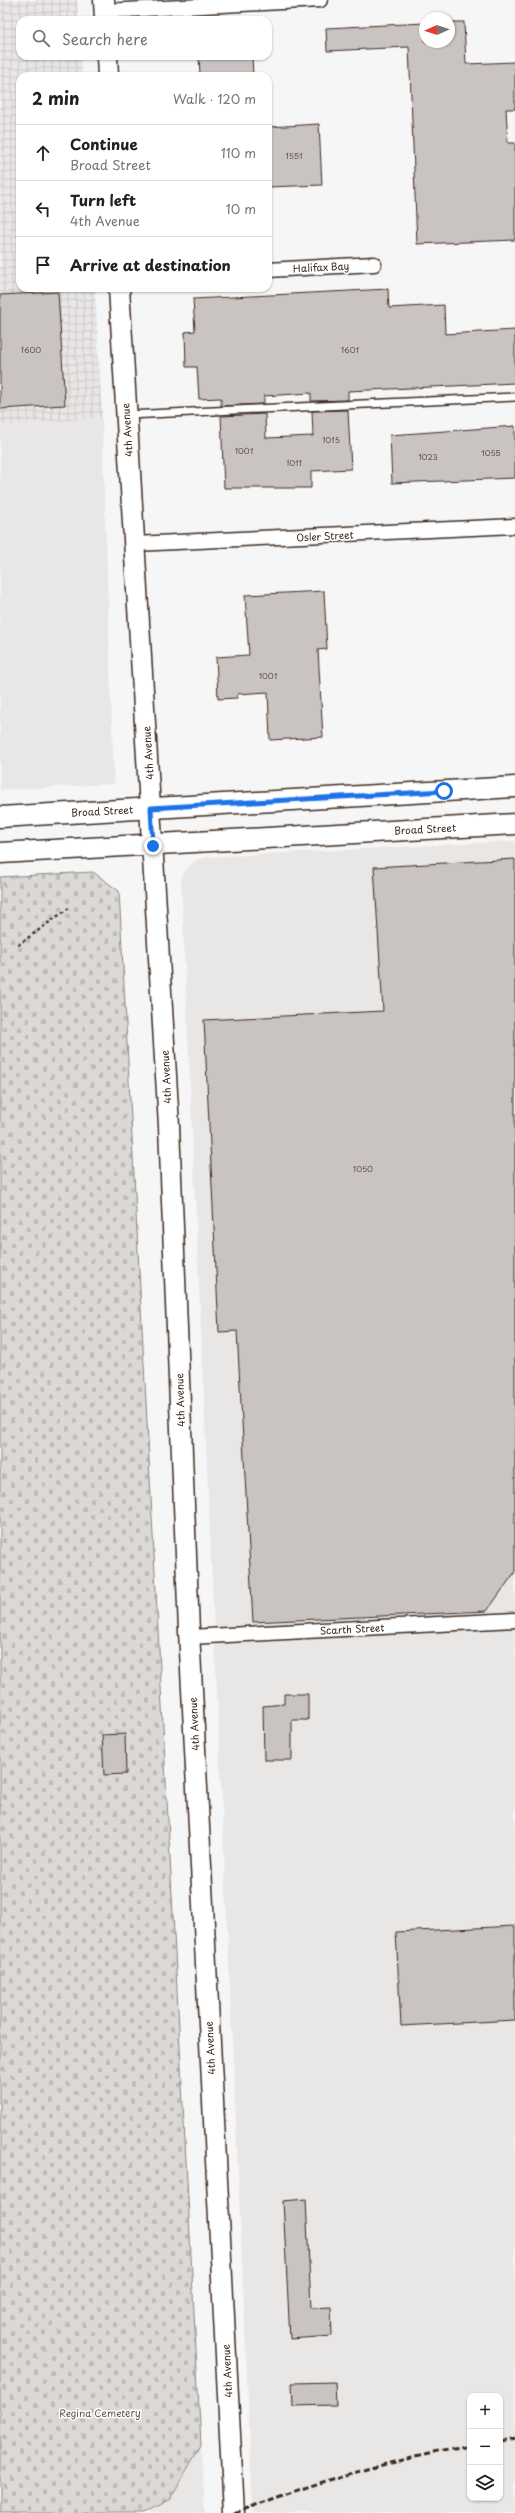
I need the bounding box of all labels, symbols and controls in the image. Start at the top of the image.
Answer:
north arrow [419,12,455,48]
search box [16,16,272,60]
icon: search [30,27,52,49]
text: Search here [62,27,148,50]
text: 2 min [32,85,79,111]
text: Walk · 120 m [173,89,256,108]
text: Continue [70,132,138,155]
icon: ahead [32,142,54,164]
text: 110 m [221,143,256,162]
house number: 1551 [286,150,303,162]
text: Broad Street [70,155,151,174]
text: Turn left [70,188,136,211]
icon: left [32,198,54,220]
text: 10 m [226,199,256,218]
text: 4th Avenue [70,211,140,230]
text: Arrive at destination [70,253,231,276]
icon: arrive [32,254,54,276]
street label: Halifax Bay [292,258,350,276]
house number: 1600 [21,344,41,356]
house number: 1601 [341,344,359,356]
street label: 4th Avenue [117,402,136,457]
house number: 1015 [322,434,340,446]
house number: 1001 [235,445,254,457]
house number: 1055 [481,447,501,459]
house number: 1023 [418,451,438,463]
house number: 1011 [286,457,302,469]
street label: Osler Street [296,527,354,544]
house number: 1001 [259,670,278,682]
street label: 4th Avenue [138,725,157,780]
route start [435,782,453,800]
street label: Broad Street [71,801,133,820]
street label: Broad Street [394,819,456,838]
route end [144,837,162,855]
street label: 4th Avenue [157,1049,174,1104]
house number: 1050 [353,1163,373,1175]
street label: 4th Avenue [171,1372,188,1427]
street label: Scarth Street [319,1619,385,1638]
street label: 4th Avenue [185,1696,202,1751]
street label: 4th Avenue [201,2020,218,2075]
street label: 4th Avenue [218,2343,235,2398]
map controls [467,2393,503,2501]
button: + [467,2393,503,2429]
park label: Regina Cemetery [59,2405,141,2420]
button: − [467,2429,503,2465]
button: layers [467,2465,503,2501]

